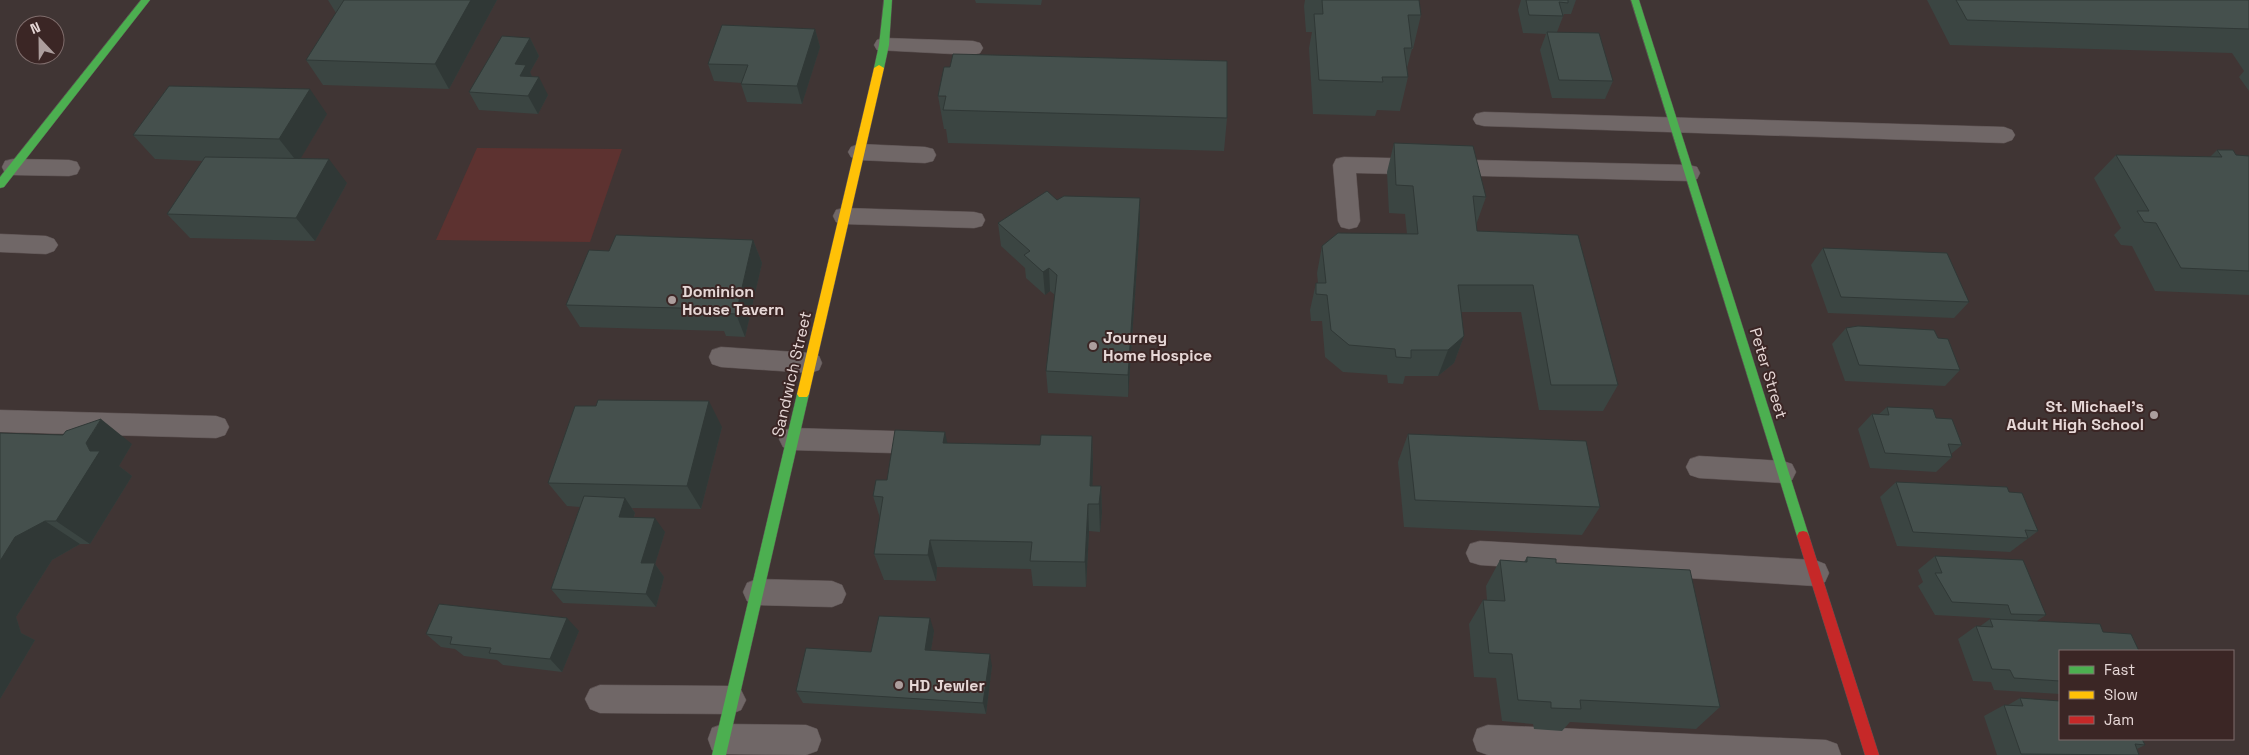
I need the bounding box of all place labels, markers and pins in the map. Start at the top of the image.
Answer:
place label: Dominion House Tavern [682,281,784,320]
marker: Dominion House Tavern [666,294,678,306]
place label: Journey Home Hospice [1103,327,1212,366]
marker: Journey Home Hospice [1087,340,1099,352]
place label: St. Michael's Adult High School [2007,396,2144,435]
marker: St. Michael's Adult High School [2148,409,2160,421]
place label: HD Jewler [909,675,985,696]
marker: HD Jewler [893,679,905,691]

